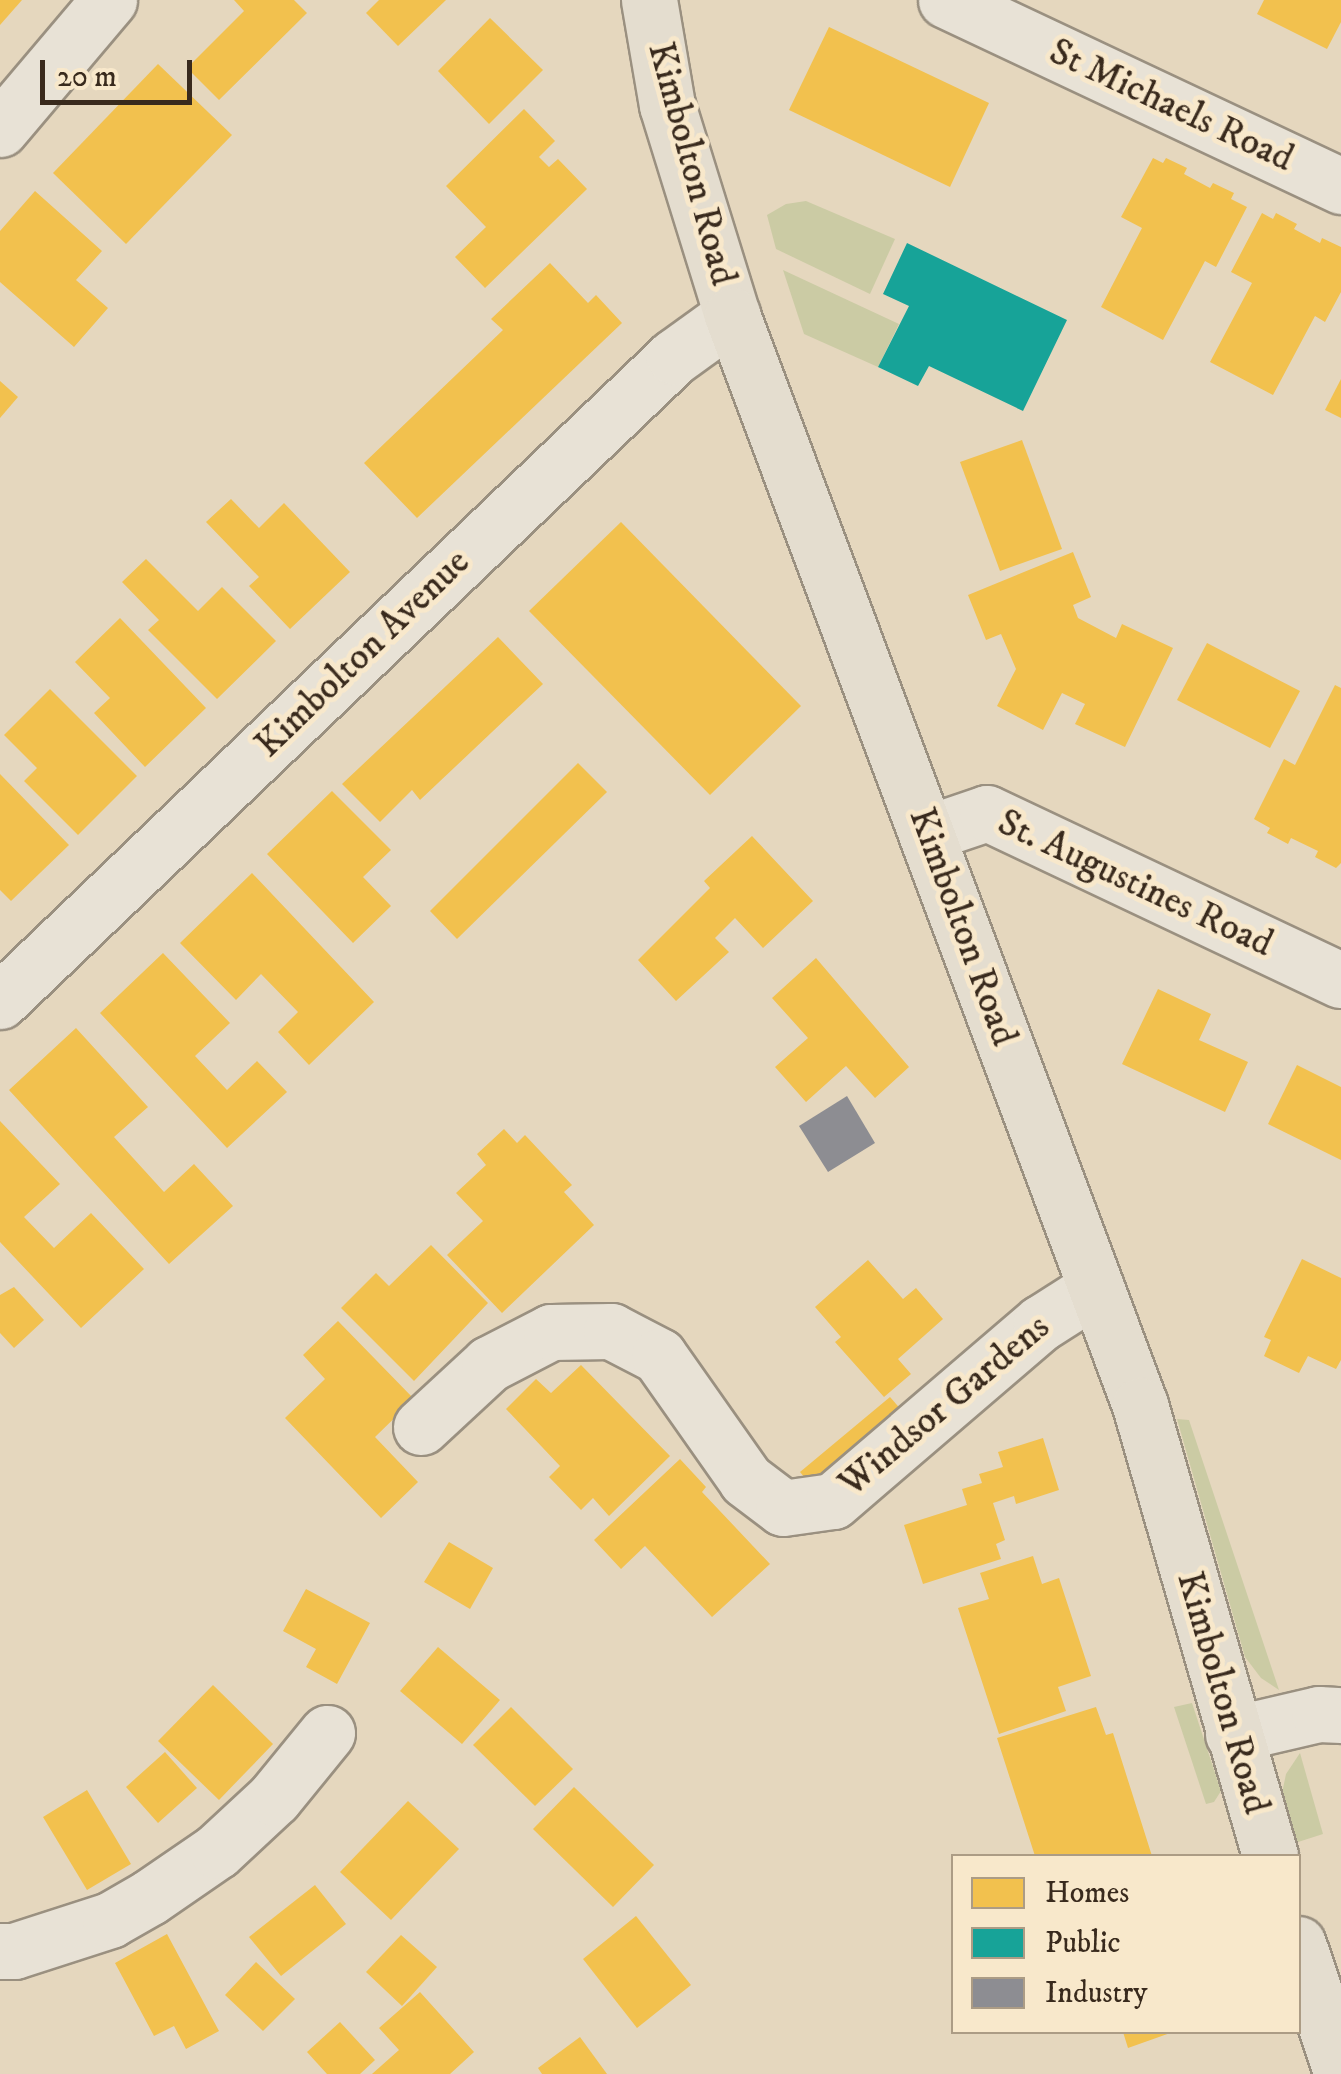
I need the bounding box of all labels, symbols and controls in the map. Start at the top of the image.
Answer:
street label: St Michaels Road [1042,30,1300,182]
street label: Kimbolton Road [637,38,745,290]
scale bar [45,40,198,102]
text: 20 m [57,59,117,96]
street label: Kimbolton Avenue [246,540,480,768]
street label: St. Augustines Road [990,800,1280,968]
street label: Kimbolton Road [898,802,1026,1052]
street label: Windsor Gardens [831,1305,1059,1507]
street label: Kimbolton Road [1166,1567,1278,1819]
legend [951,1854,1301,2034]
text: Homes [1045,1875,1129,1912]
text: Public [1045,1925,1120,1962]
text: Industry [1045,1975,1147,2012]

